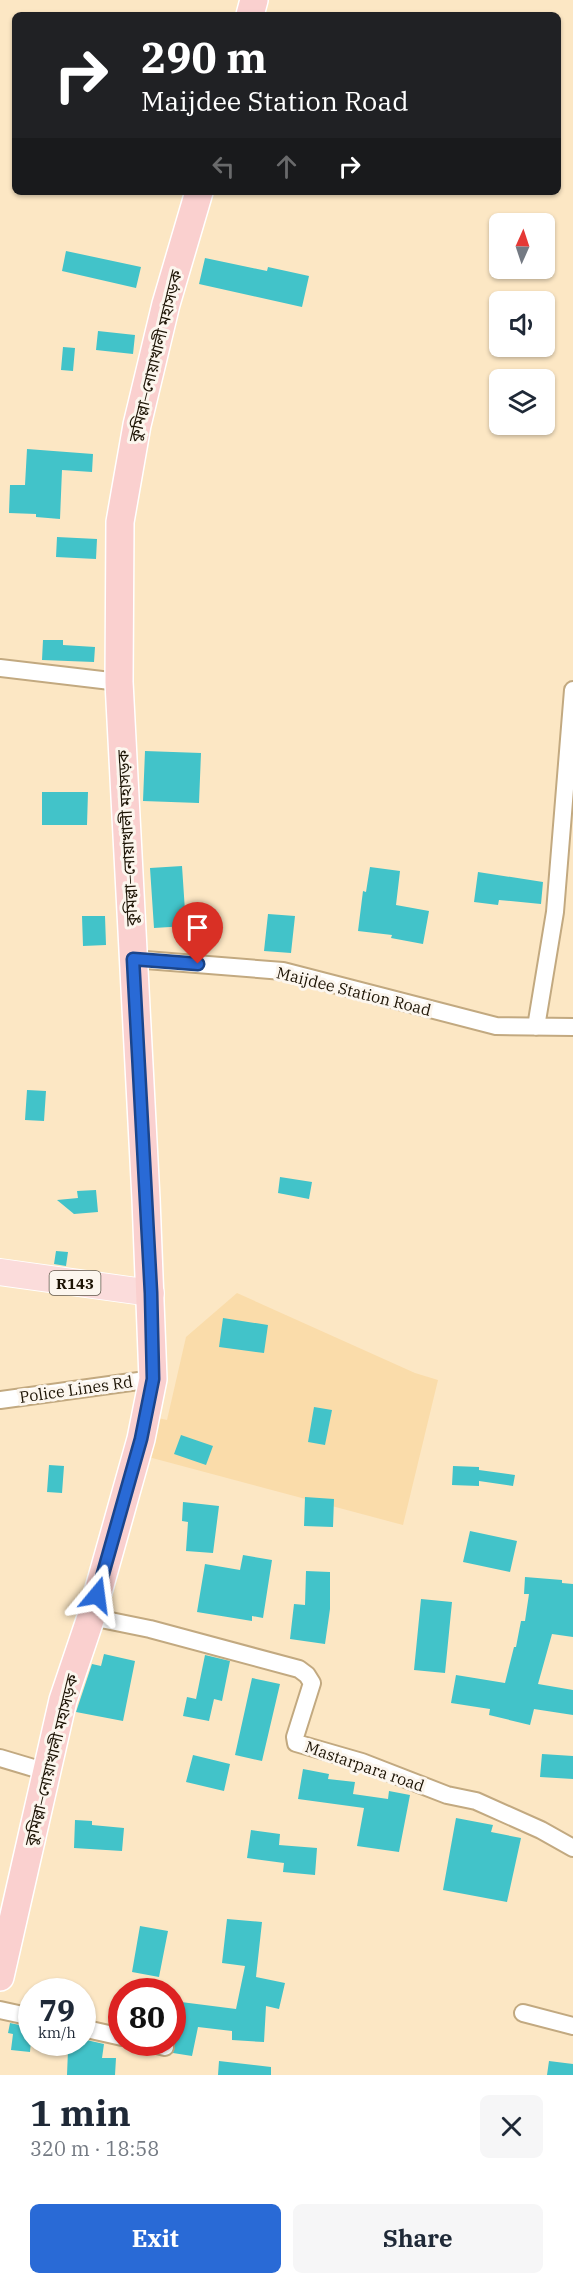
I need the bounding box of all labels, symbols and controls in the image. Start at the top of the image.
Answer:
text: 290 m [141,30,267,85]
icon: right [42,36,120,114]
text: Maijdee Station Road [141,83,409,118]
icon: left [207,150,240,183]
icon: ahead [270,150,303,183]
icon: right [333,150,366,183]
north arrow [489,213,555,279]
map controls [489,213,555,435]
street label: কুমিল্লা–নোয়াখালী মহাসড়ক [124,267,186,445]
button: sound [489,291,555,357]
button: layers [489,369,555,435]
street label: কুমিল্লা–নোয়াখালী মহাসড়ক [112,748,142,928]
pin [172,902,223,964]
icon: arrive [181,911,214,944]
street label: Maijdee Station Road [275,962,434,1020]
road number: R143 [50,1271,100,1295]
street label: Police Lines Rd [18,1371,134,1407]
position arrow [65,1563,129,1627]
street label: কুমিল্লা–নোয়াখালী মহাসড়ক [20,1671,82,1849]
street label: Mastarpara road [303,1736,428,1796]
speed limit sign: 80 [108,1978,186,2056]
text: 79 [39,1990,75,2029]
text: km/h [38,2023,76,2042]
text: 1 min [30,2089,131,2136]
button: close [480,2095,543,2158]
text: 320 m · 18:58 [30,2135,159,2162]
button: Exit [30,2204,281,2273]
button: Share [293,2204,543,2273]

